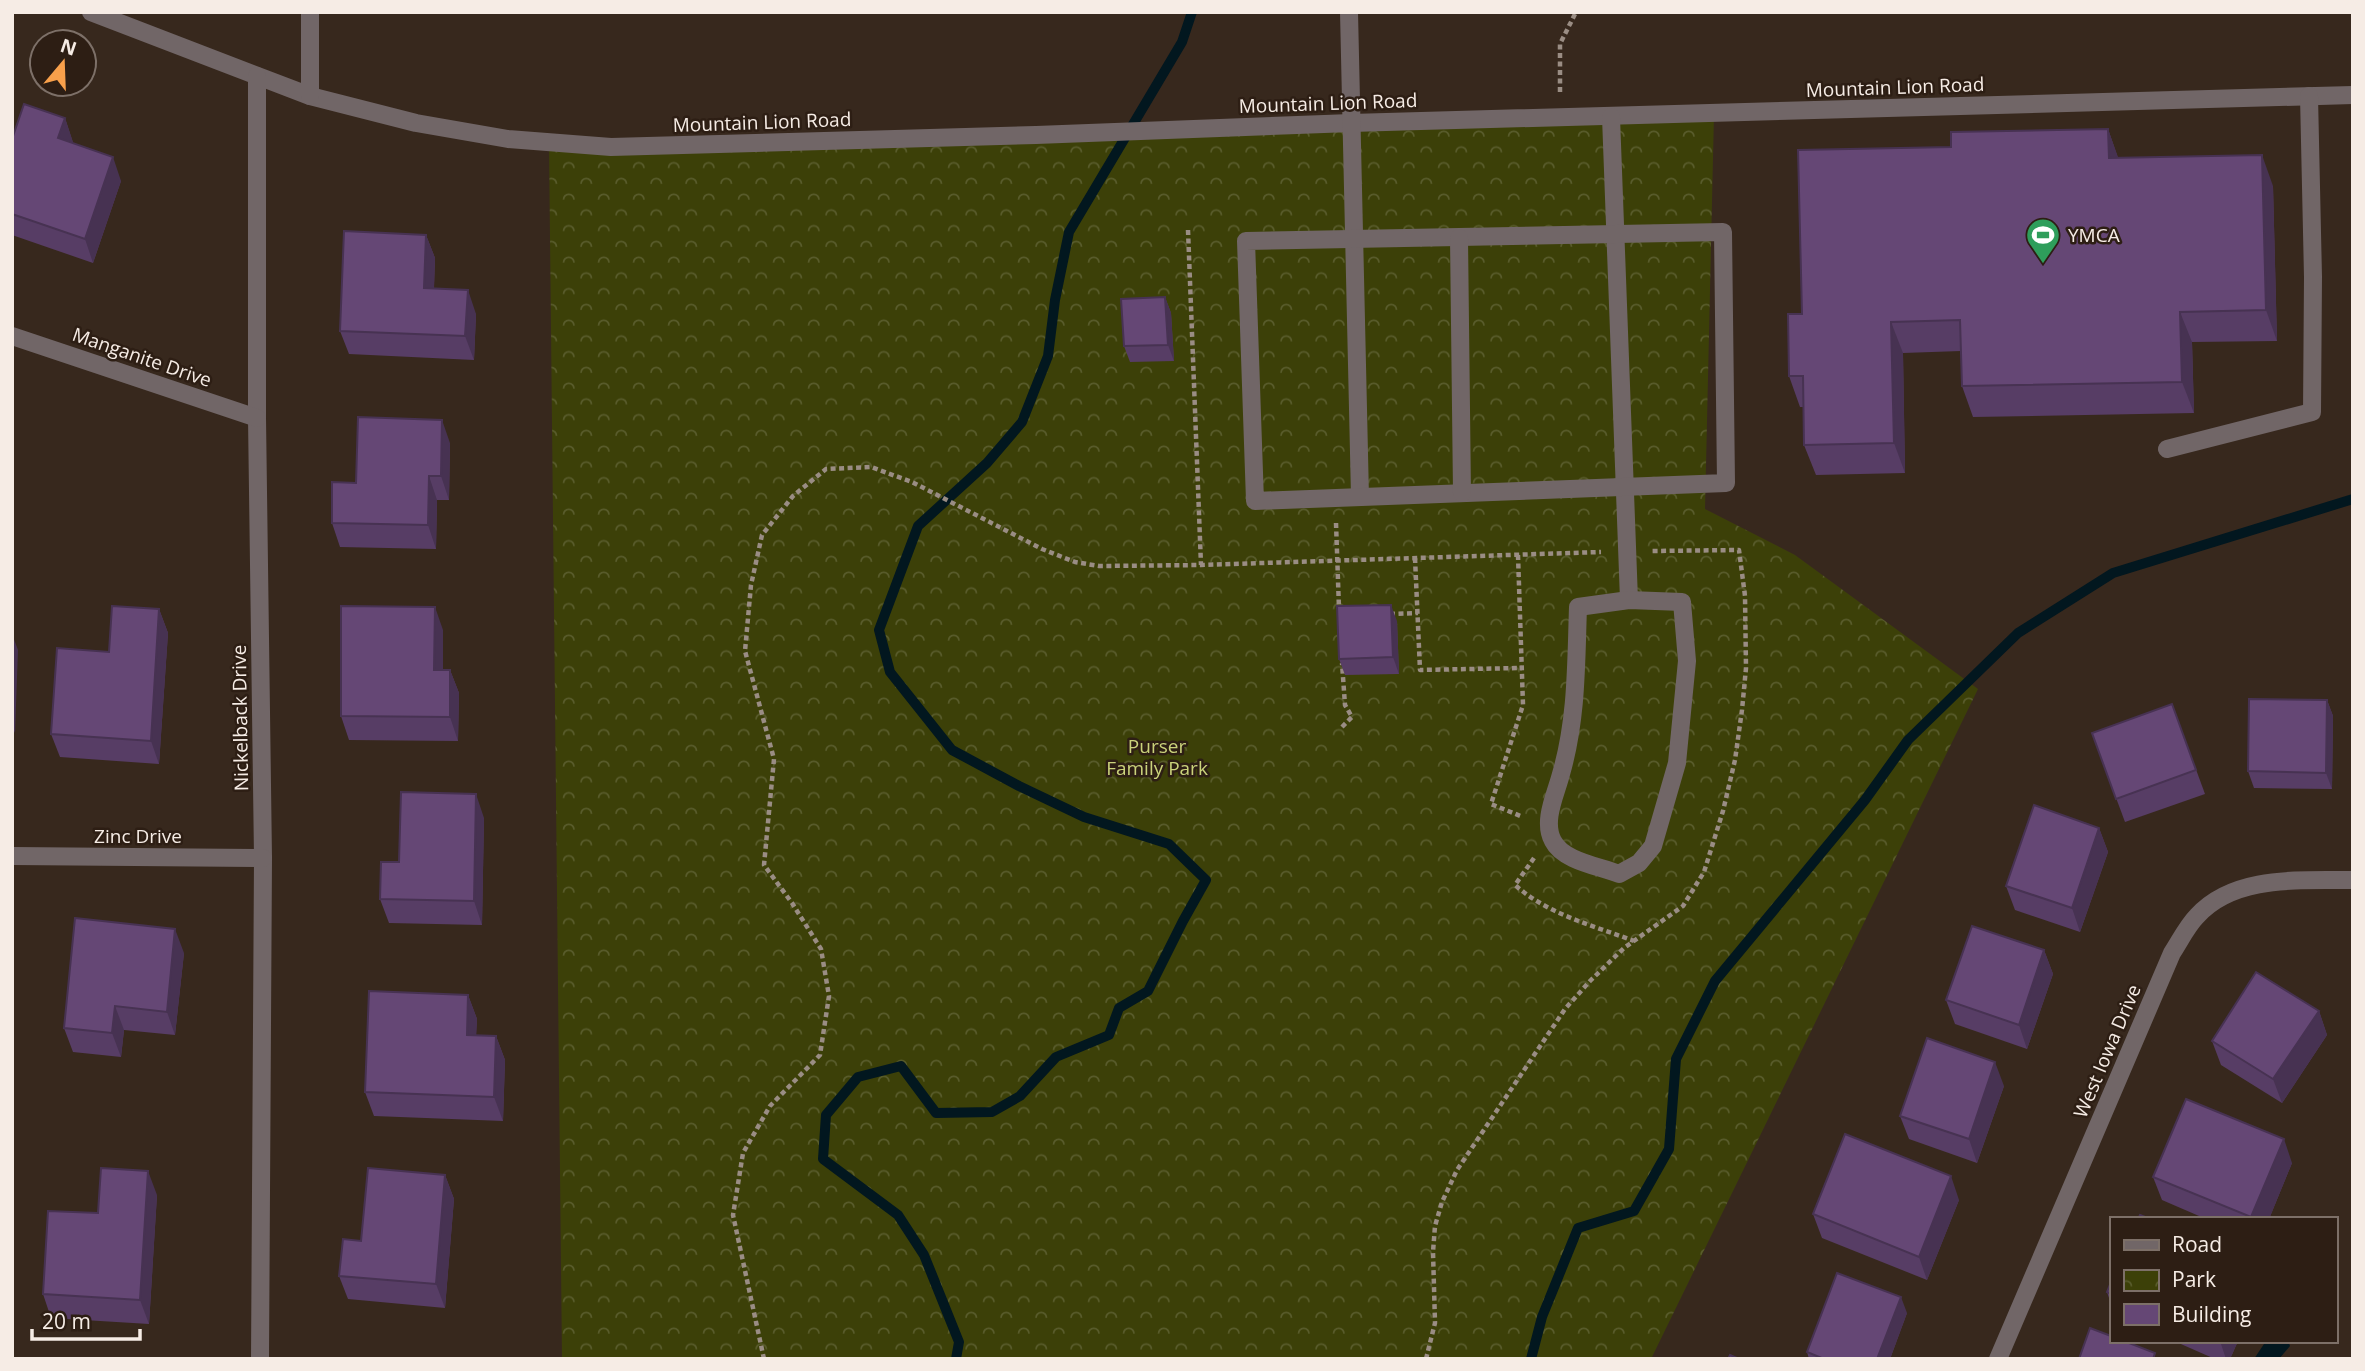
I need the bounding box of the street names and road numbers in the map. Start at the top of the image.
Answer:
street label: Mountain Lion Road [1805,71,1985,103]
street label: Mountain Lion Road [1238,87,1418,119]
street label: Mountain Lion Road [672,106,852,138]
street label: Manganite Drive [69,321,215,393]
street label: Nickelback Drive [226,645,254,791]
street label: Zinc Drive [94,823,182,849]
street label: West Iowa Drive [2067,980,2147,1122]

